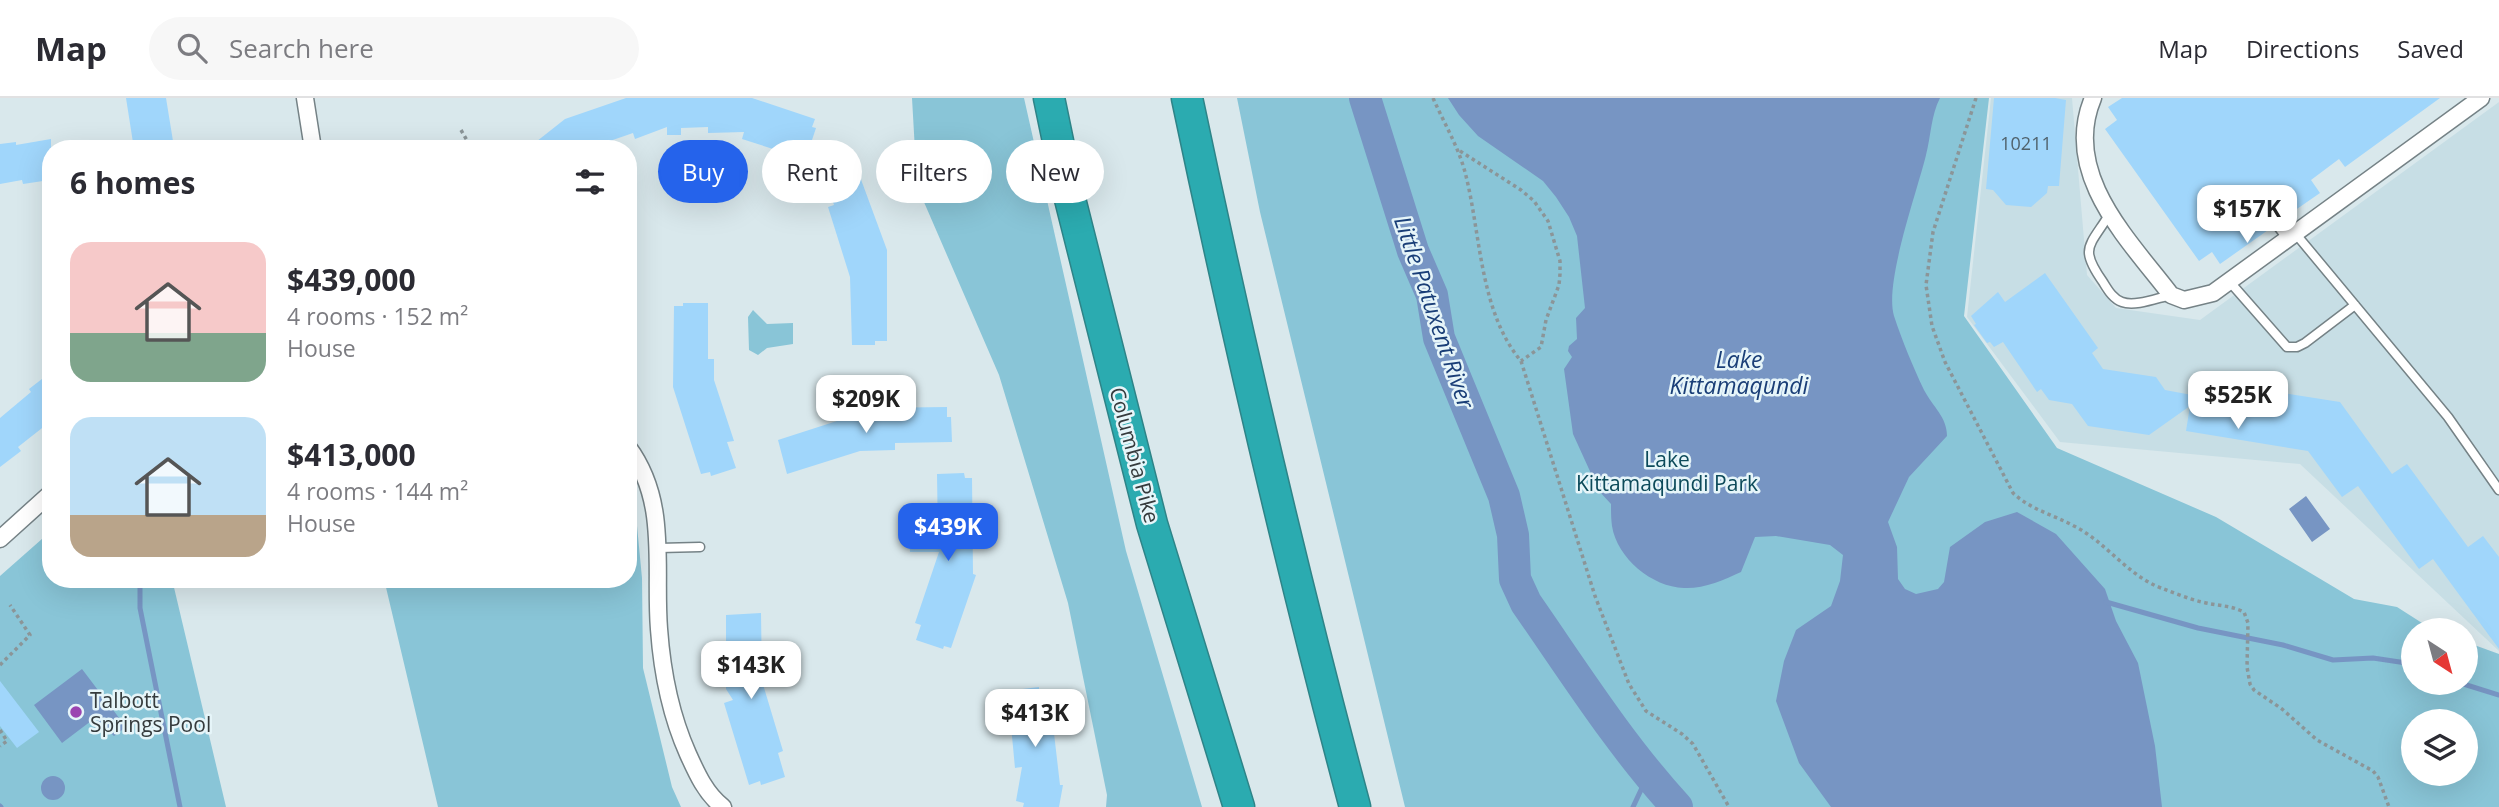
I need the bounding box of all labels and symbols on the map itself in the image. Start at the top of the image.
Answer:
house number: 10211 [2000,131,2052,155]
pin: $157K [2198,186,2296,245]
water label: Little Patuxent River [1387,212,1483,413]
water label: Lake Kittamaqundi [1670,343,1810,401]
pin: $525K [2189,372,2287,431]
pin: $209K [817,376,915,435]
street label: Columbia Pike [1103,384,1167,526]
park label: Lake Kittamaqundi Park [1576,445,1758,497]
pin: $439K [899,504,997,563]
north arrow [2401,618,2478,695]
pin: $143K [702,642,800,701]
place label: Talbott Springs Pool [90,686,211,738]
pin: $413K [986,690,1084,749]
marker: Talbott Springs Pool [68,704,84,720]

